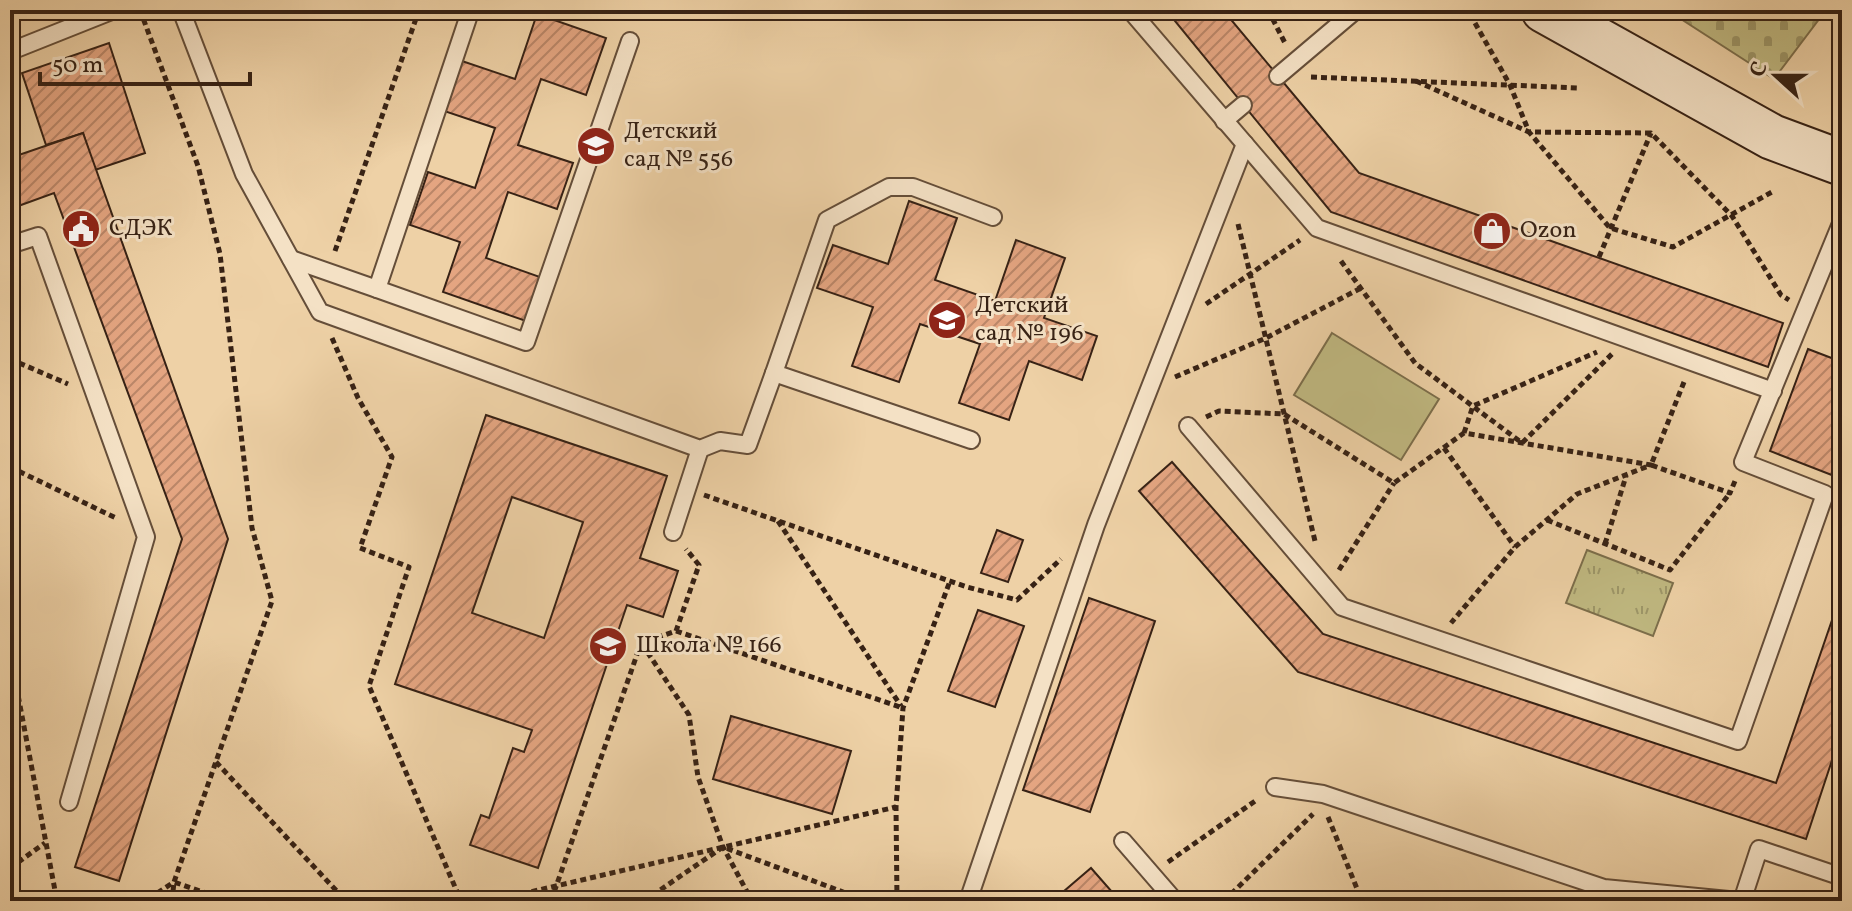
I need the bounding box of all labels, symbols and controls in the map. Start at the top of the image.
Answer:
scale bar [40,36,250,86]
north arrow [1736,36,1816,116]
text: 50 m [52,49,104,83]
text: С [1743,58,1777,82]
place label: Детский сад № 556 [624,115,733,177]
school or university icon: Детский сад № 556 [575,125,617,167]
public building icon: СДЭК [60,208,102,250]
shop icon: Ozon [1471,210,1513,252]
place label: СДЭК [109,212,173,246]
place label: Ozon [1520,214,1577,248]
place label: Детский сад № 196 [975,289,1084,351]
school or university icon: Детский сад № 196 [926,299,968,341]
school or university icon: Школа № 166 [587,625,629,667]
place label: Школа № 166 [636,629,782,663]

